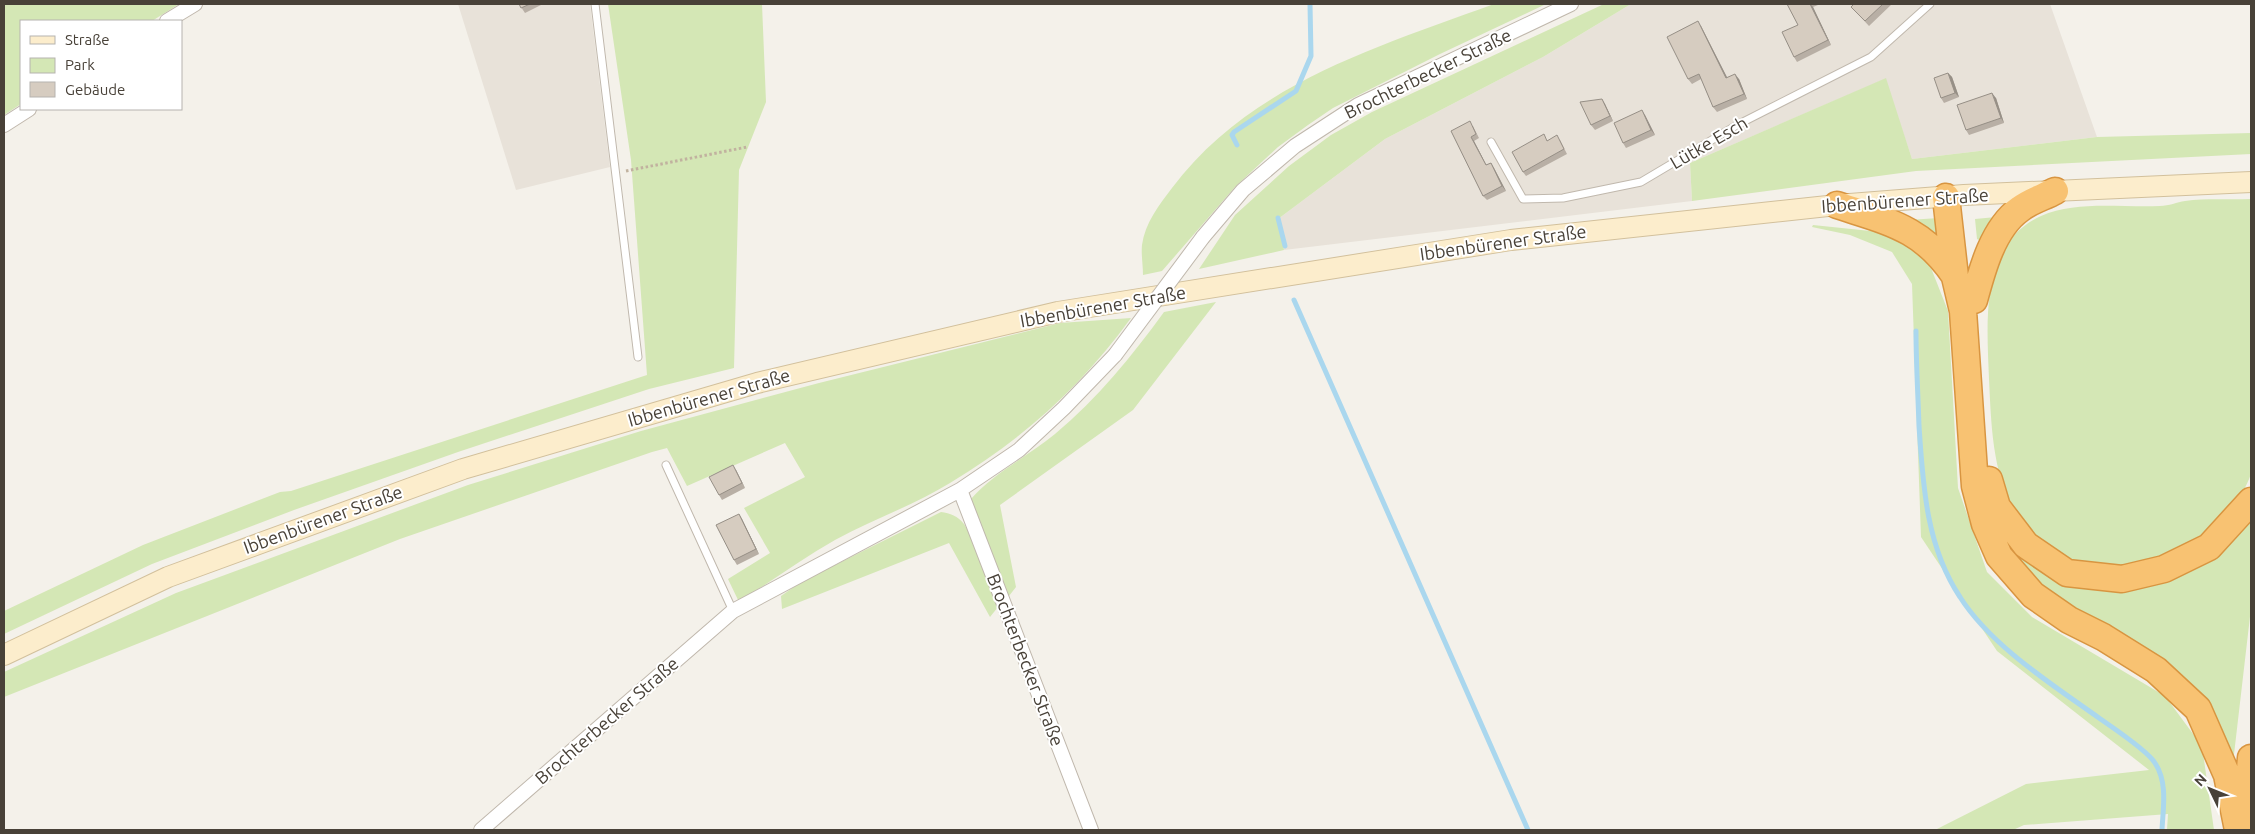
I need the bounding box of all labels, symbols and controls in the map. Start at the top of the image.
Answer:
legend [20,20,182,110]
street label: Brochterbecker Straße [1341,24,1514,122]
text: Straße [65,31,109,48]
text: Park [65,56,95,73]
text: Gebäude [65,81,125,98]
street label: Lütke Esch [1666,112,1751,172]
street label: Ibbenbürener Straße [1820,184,1989,216]
street label: Ibbenbürener Straße [1418,220,1587,264]
street label: Ibbenbürener Straße [1018,282,1187,330]
street label: Ibbenbürener Straße [625,364,792,430]
street label: Ibbenbürener Straße [240,481,405,557]
street label: Brochterbecker Straße [984,571,1068,749]
street label: Brochterbecker Straße [531,653,682,788]
north arrow [2185,764,2235,814]
text: N [2191,771,2210,789]

